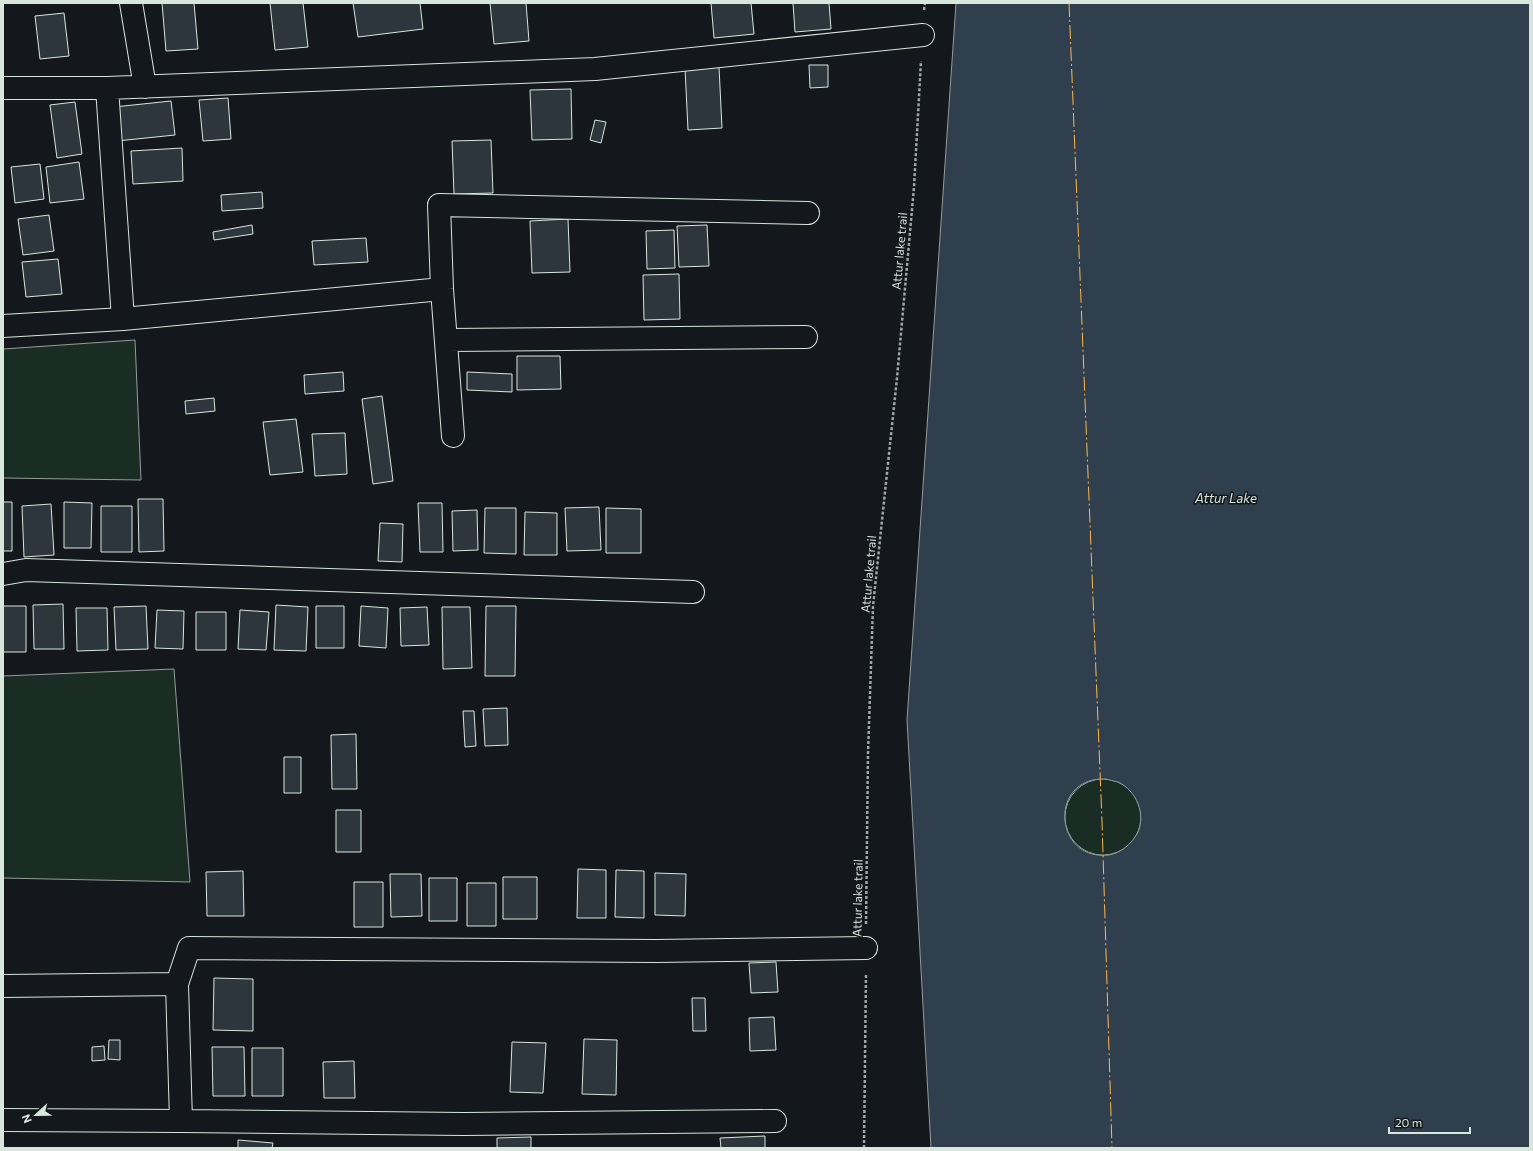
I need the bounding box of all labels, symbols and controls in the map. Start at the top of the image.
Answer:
street label: Attur lake trail [889,212,909,290]
water label: Attur Lake [1194,490,1257,506]
street label: Attur lake trail [858,535,878,613]
street label: Attur lake trail [849,859,865,937]
north arrow [16,1095,56,1135]
scale bar [1389,1109,1470,1135]
text: N [19,1113,34,1125]
text: 20 m [1395,1115,1422,1129]

